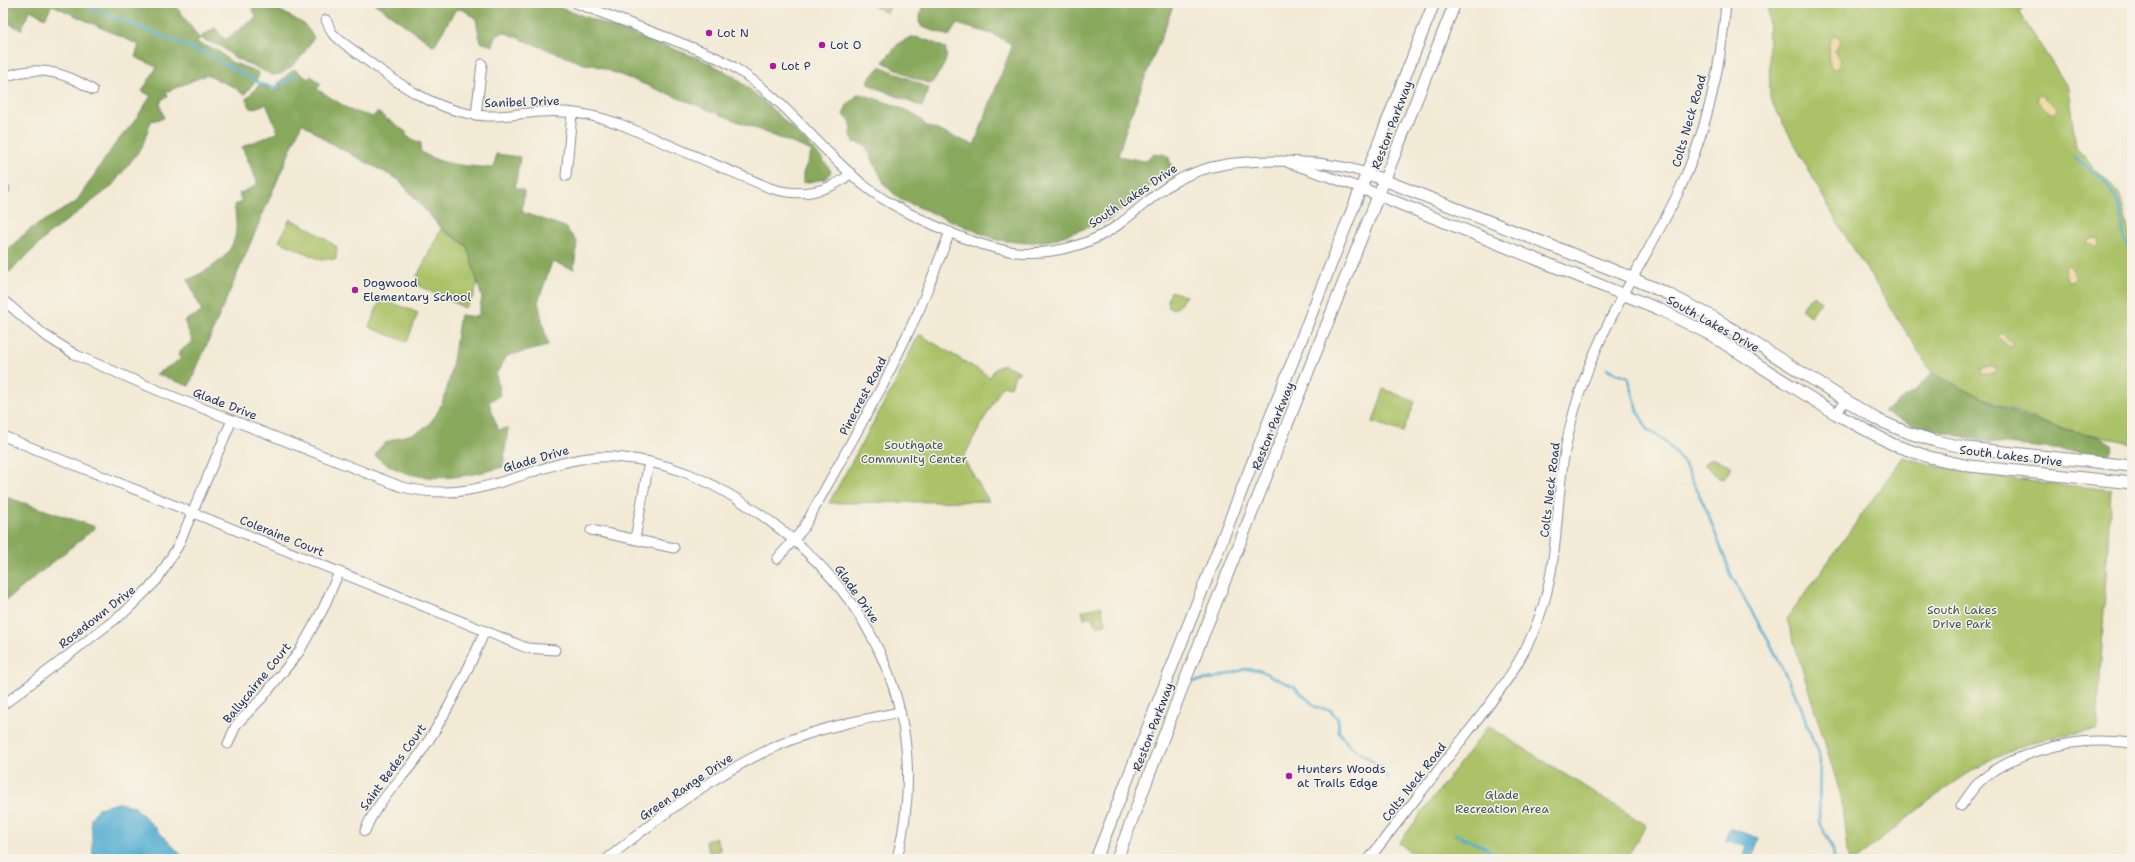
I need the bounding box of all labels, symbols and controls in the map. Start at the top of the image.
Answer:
place label: Lot N [717,25,749,41]
marker: Lot N [704,28,714,38]
place label: Lot O [830,37,861,53]
marker: Lot O [817,40,827,50]
place label: Lot P [781,58,811,74]
marker: Lot P [768,61,778,71]
street label: Colts Neck Road [1668,72,1710,169]
street label: Reston Parkway [1368,78,1416,172]
street label: Sanibel Drive [484,93,560,111]
street label: South Lakes Drive [1086,160,1181,232]
place label: Dogwood Elementary School [363,275,471,305]
marker: Dogwood Elementary School [350,285,360,295]
street label: South Lakes Drive [1664,292,1762,356]
street label: Pinecrest Road [836,354,891,438]
street label: Reston Parkway [1248,379,1298,473]
street label: Glade Drive [190,384,260,424]
park label: Southgate Community Center [861,437,968,467]
street label: Colts Neck Road [1536,441,1564,538]
street label: Glade Drive [501,442,571,476]
street label: South Lakes Drive [1959,442,2064,470]
street label: Coleraine Court [237,512,327,560]
street label: Glade Drive [831,562,883,627]
street label: Rosedown Drive [55,582,139,652]
park label: South Lakes Drive Park [1927,602,1997,632]
street label: Ballycairne Court [219,639,295,727]
street label: Reston Parkway [1129,680,1177,774]
street label: Saint Bedes Court [356,721,430,813]
street label: Colts Neck Road [1378,739,1450,825]
street label: Green Range Drive [636,750,736,824]
place label: Hunters Woods at Trails Edge [1297,761,1386,791]
marker: Hunters Woods at Trails Edge [1284,771,1294,781]
park label: Glade Recreation Area [1455,787,1550,817]

